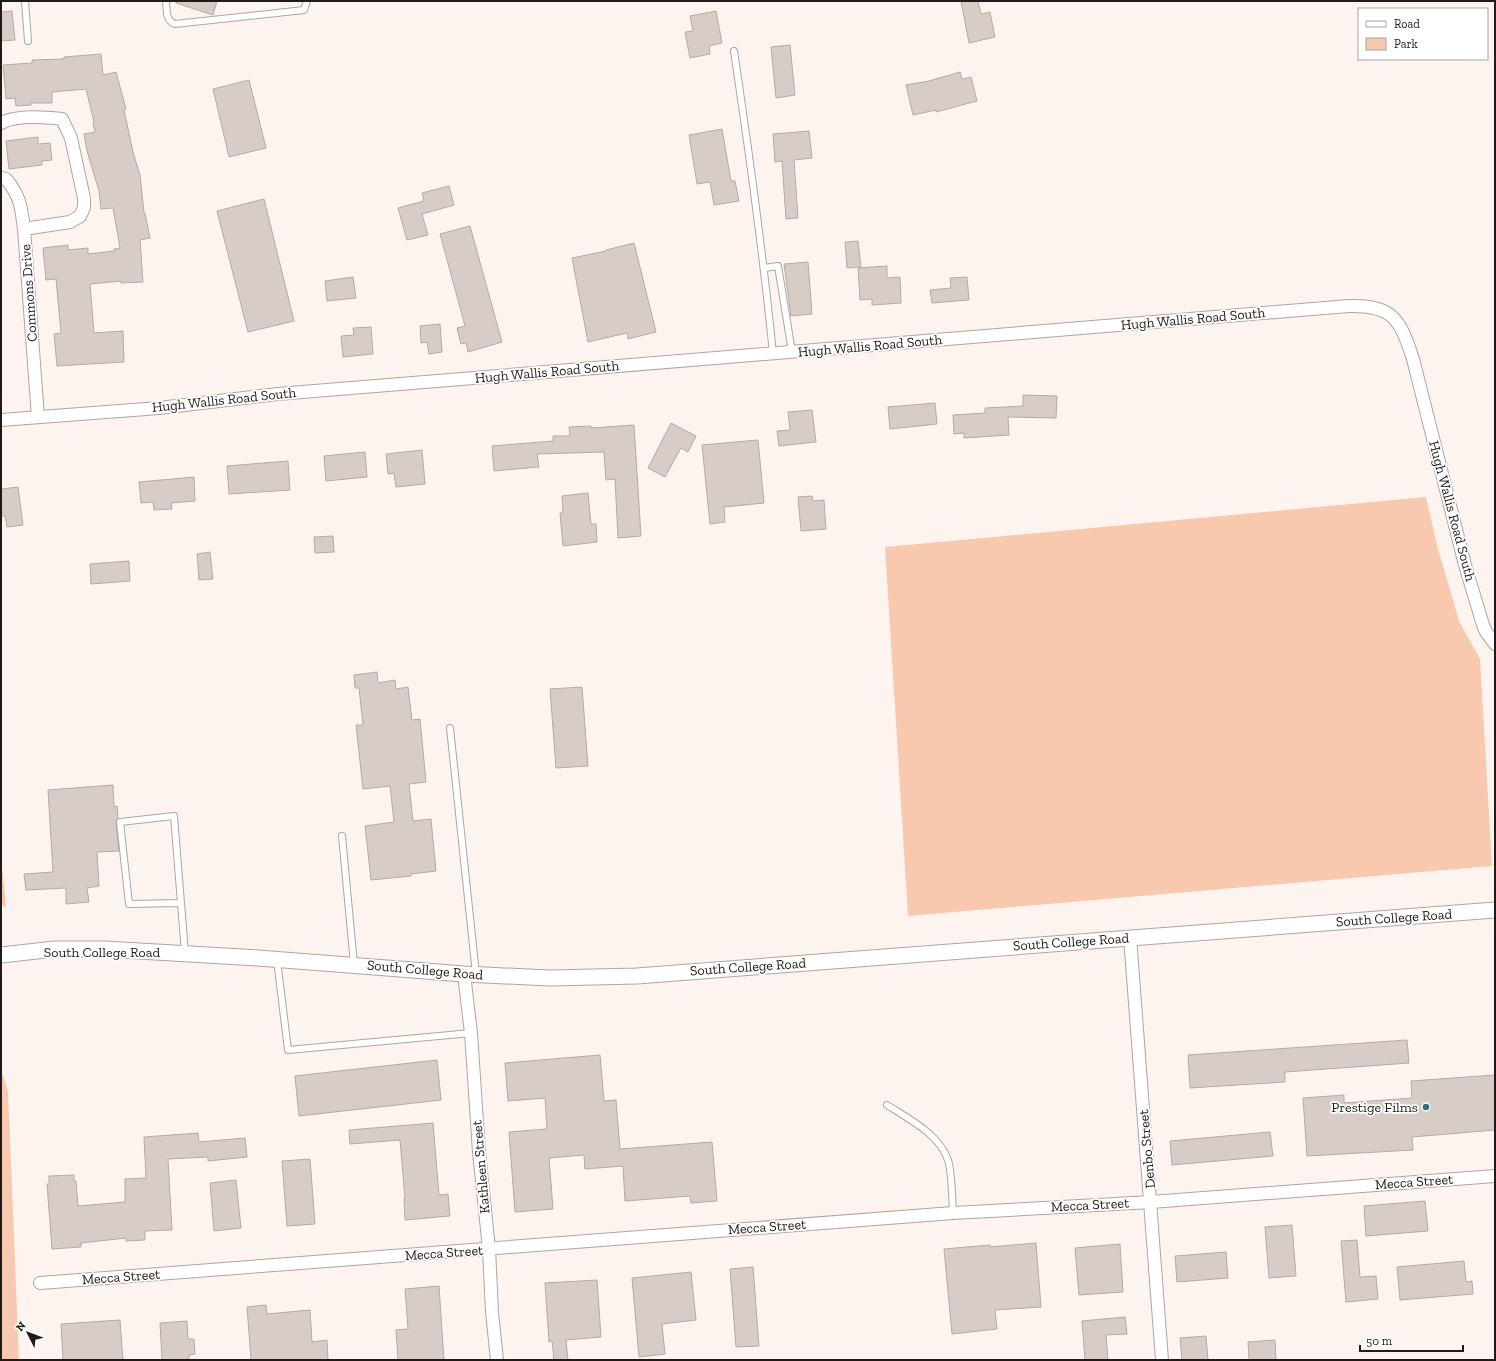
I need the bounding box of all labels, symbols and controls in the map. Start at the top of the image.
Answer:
legend [1358,8,1488,60]
text: Road [1394,17,1420,31]
text: Park [1394,37,1419,51]
street label: Commons Drive [17,243,41,342]
street label: Hugh Wallis Road South [1120,304,1266,334]
street label: Hugh Wallis Road South [797,331,943,361]
street label: Hugh Wallis Road South [474,357,620,387]
street label: Hugh Wallis Road South [151,384,297,416]
street label: Hugh Wallis Road South [1425,439,1479,583]
street label: South College Road [1335,905,1453,931]
street label: South College Road [1012,929,1130,955]
street label: South College Road [44,944,160,961]
street label: South College Road [689,954,807,980]
street label: South College Road [366,956,484,984]
place label: Prestige Films [1331,1099,1418,1116]
marker: Prestige Films [1421,1102,1431,1112]
street label: Denbo Street [1135,1108,1159,1189]
street label: Kathleen Street [468,1119,494,1214]
street label: Mecca Street [1374,1171,1454,1193]
street label: Mecca Street [1050,1194,1130,1216]
street label: Mecca Street [727,1216,807,1238]
street label: Mecca Street [404,1242,484,1264]
street label: Mecca Street [81,1266,161,1288]
north arrow [8,1313,48,1353]
text: N [13,1319,29,1334]
scale bar [1360,1327,1463,1353]
text: 50 m [1366,1334,1393,1348]

